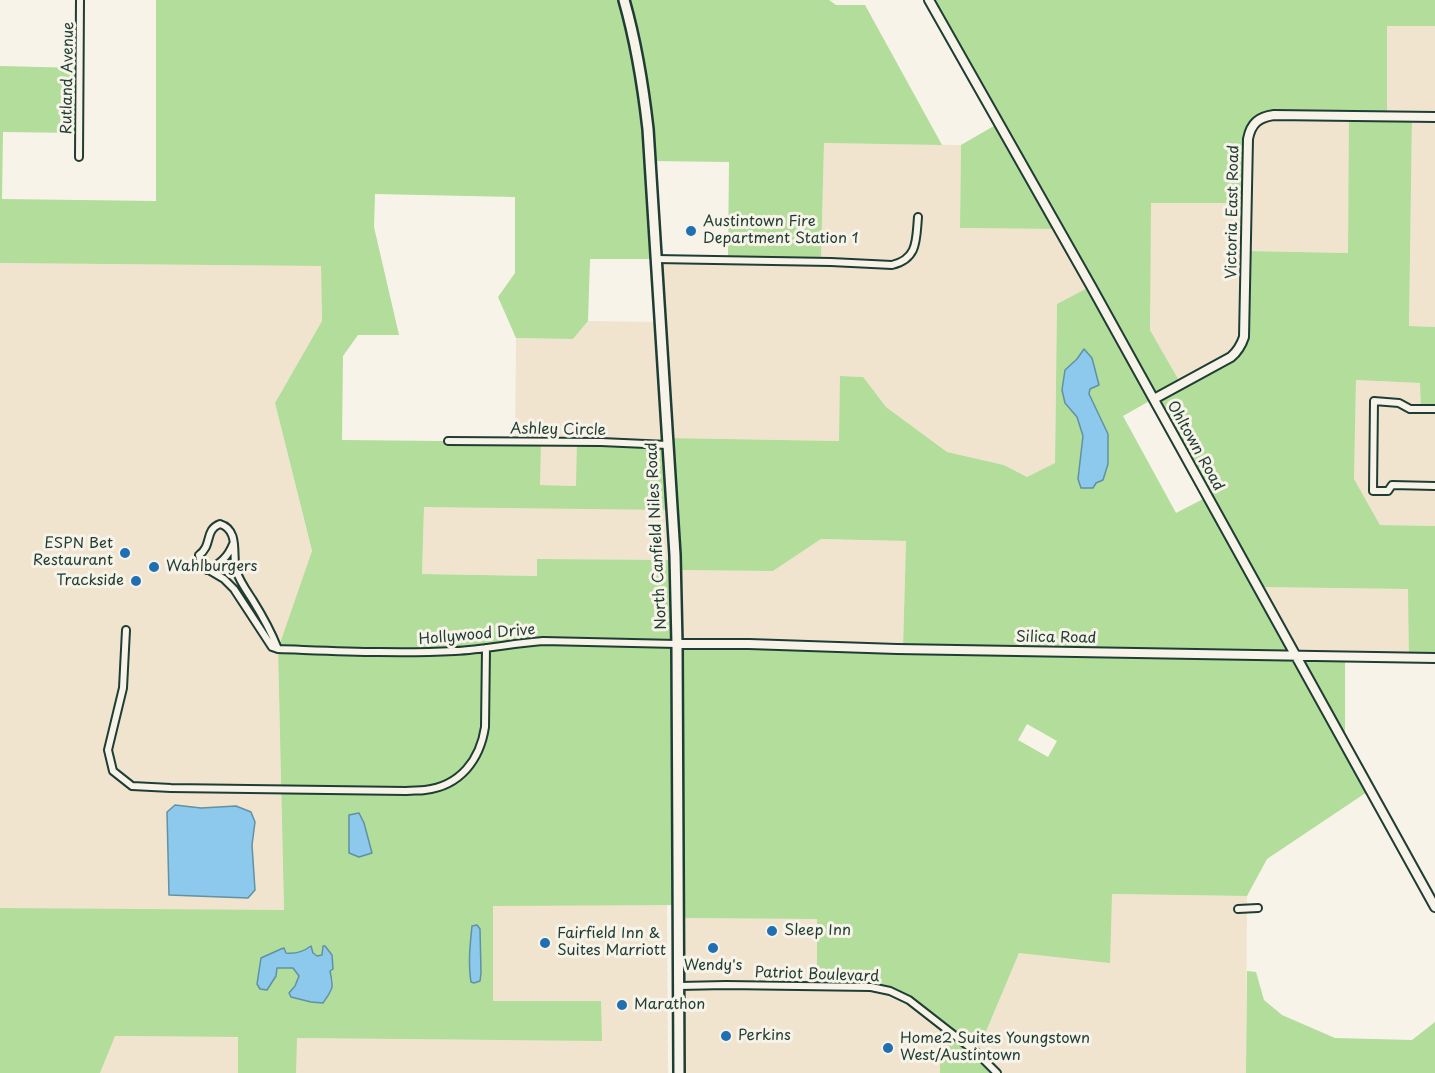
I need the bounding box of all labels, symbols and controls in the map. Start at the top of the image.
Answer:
street label: Rutland Avenue [58,22,78,134]
street label: Victoria East Road [1223,145,1243,279]
place label: Austintown Fire Department Station 1 [703,213,859,248]
marker: Austintown Fire Department Station 1 [684,224,698,238]
street label: Ohltown Road [1163,398,1227,494]
street label: Ashley Circle [510,420,606,440]
street label: North Canfield Niles Road [643,442,671,630]
place label: ESPN Bet Restaurant [33,535,113,570]
marker: ESPN Bet Restaurant [118,546,132,560]
place label: Wahlburgers [166,558,257,576]
marker: Wahlburgers [147,560,161,574]
place label: Trackside [56,572,124,590]
marker: Trackside [129,574,143,588]
street label: Hollywood Drive [418,621,536,649]
street label: Silica Road [1016,628,1096,648]
place label: Sleep Inn [784,922,851,940]
marker: Sleep Inn [765,924,779,938]
place label: Fairfield Inn & Suites Marriott [557,925,666,960]
marker: Fairfield Inn & Suites Marriott [538,936,552,950]
marker: Wendy's [706,941,720,955]
place label: Wendy's [684,957,742,975]
street label: Patriot Boulevard [754,964,880,986]
place label: Marathon [634,996,705,1014]
marker: Marathon [615,998,629,1012]
place label: Perkins [738,1027,791,1045]
marker: Perkins [719,1029,733,1043]
place label: Home2 Suites Youngstown West/Austintown [900,1030,1090,1065]
marker: Home2 Suites Youngstown West/Austintown [881,1041,895,1055]

